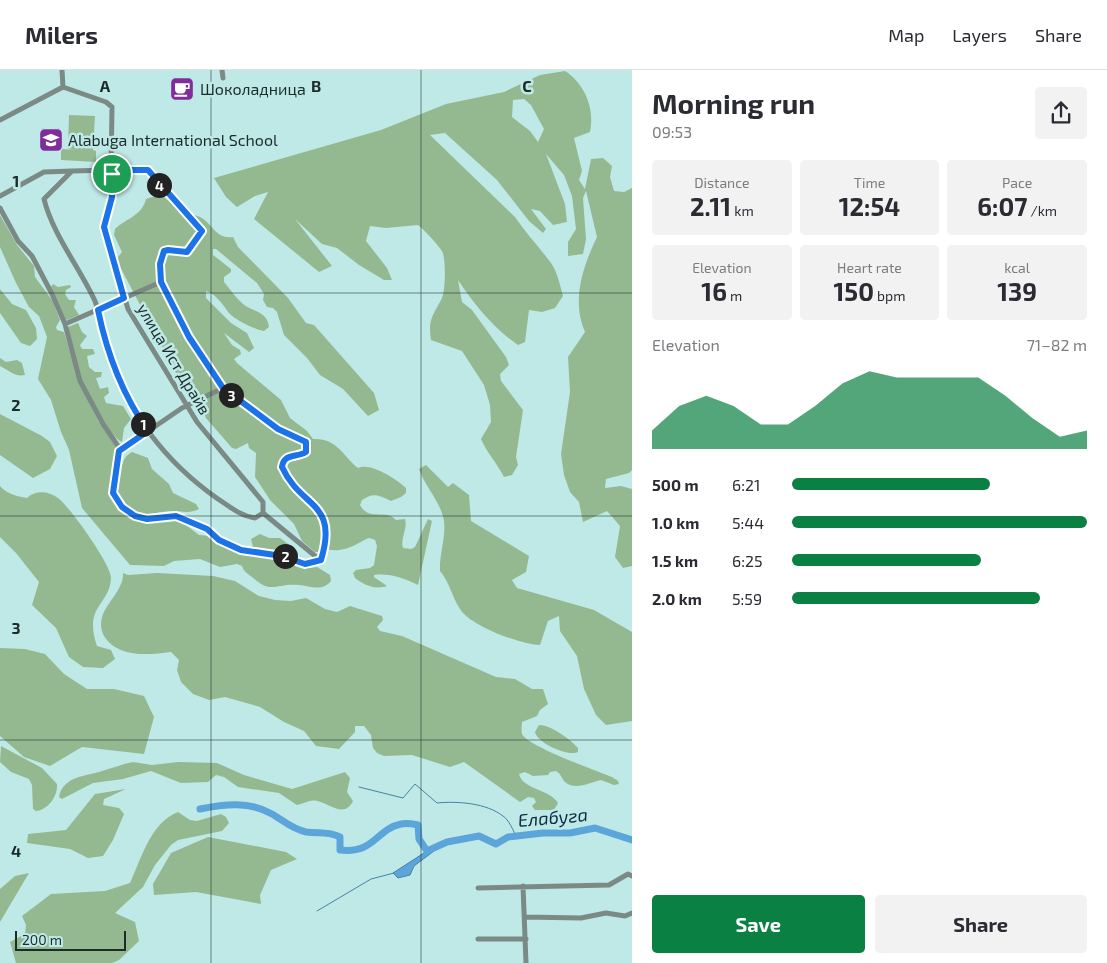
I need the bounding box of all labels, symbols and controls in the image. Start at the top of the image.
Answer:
text: Milers [25,20,98,49]
text: Map [888,24,924,46]
text: Layers [952,24,1007,46]
text: Share [1035,24,1082,46]
text: A [100,76,111,95]
cafe icon: Шоколадница [169,76,195,102]
text: B [311,76,321,95]
text: C [522,76,532,95]
place label: Шоколадница [200,79,306,98]
text: Morning run [652,86,815,120]
button: share [1035,87,1087,139]
text: 09:53 [652,122,692,141]
school or university icon: Alabuga International School [38,127,64,153]
place label: Alabuga International School [68,130,278,149]
pin [91,153,133,195]
icon: arrive [98,160,126,188]
text: 1 [13,171,19,190]
pin: 4 [146,172,172,198]
text: Distance [694,174,749,191]
text: Time [854,174,885,191]
text: Pace [1002,174,1032,191]
text: 4 [155,177,164,194]
text: 2.11 [690,191,731,221]
text: 12:54 [839,191,900,221]
text: 6:07 [977,191,1027,221]
text: km [731,202,754,219]
text: /km [1027,202,1057,219]
text: Elevation [692,259,752,276]
text: Heart rate [837,259,902,276]
text: kcal [1004,259,1030,276]
text: 16 [701,276,727,306]
text: 150 [834,276,874,306]
text: 139 [997,276,1037,306]
text: m [727,287,742,304]
text: bpm [874,287,905,304]
street label: улица Ист Драйв [133,300,215,418]
text: Elevation [652,335,720,354]
text: 71–82 m [1027,335,1087,354]
pin: 3 [218,382,244,408]
text: 3 [228,387,235,404]
text: 2 [11,395,21,414]
pin: 1 [130,412,156,436]
text: 1 [140,416,147,433]
text: 500 m [652,475,699,494]
text: 6:21 [732,475,760,494]
text: 1.0 km [652,513,699,532]
text: 5:44 [732,513,764,532]
pin: 2 [272,544,298,568]
text: 2 [281,548,290,565]
text: 1.5 km [652,551,698,570]
text: 6:25 [732,551,763,570]
text: 2.0 km [652,589,702,608]
text: 5:59 [732,589,762,608]
text: 3 [11,618,21,637]
water label: Елабуга [517,803,589,831]
text: 4 [11,841,21,860]
button: Save [652,895,865,953]
button: Share [875,895,1087,953]
scale bar [15,928,126,951]
text: 200 m [22,931,62,948]

